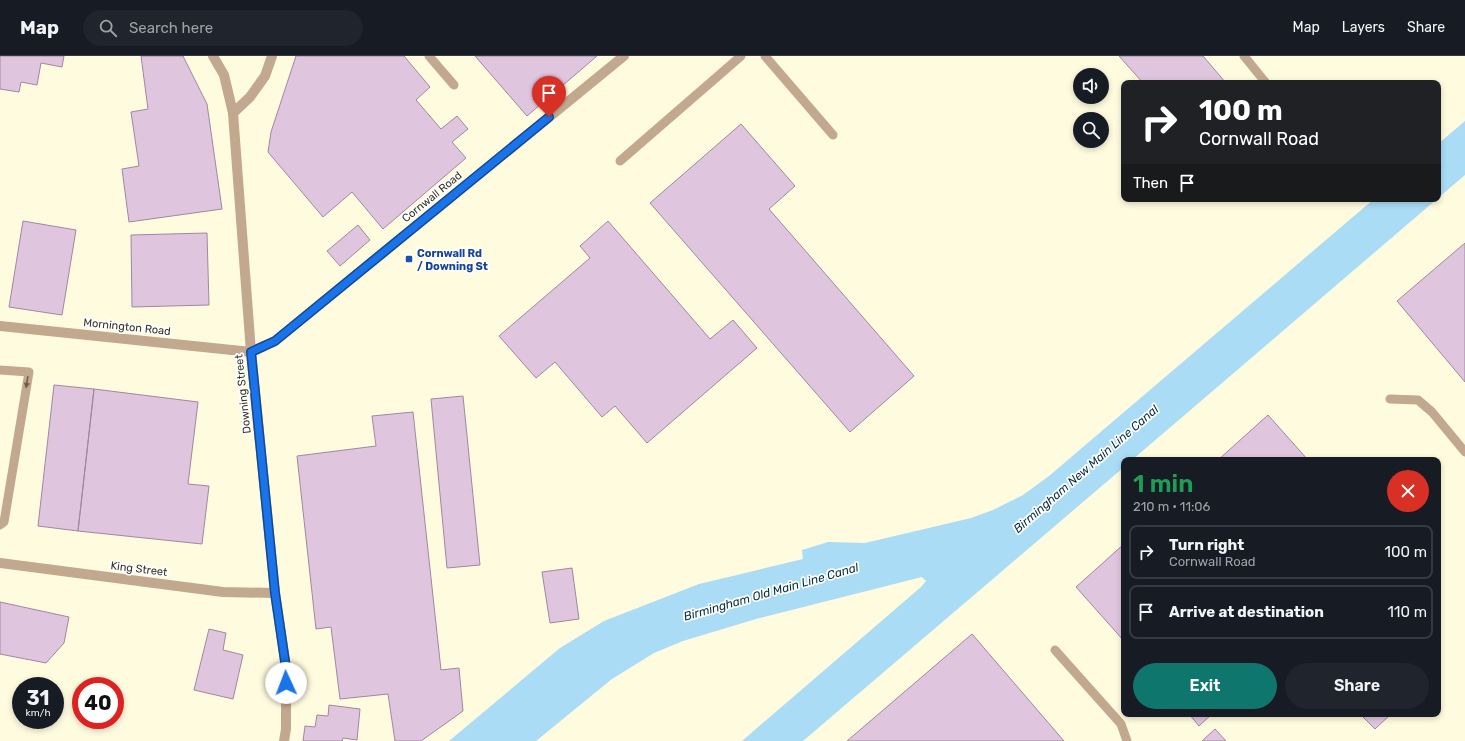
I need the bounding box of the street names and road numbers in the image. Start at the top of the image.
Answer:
street label: Cornwall Road [399,169,465,225]
street label: Mornington Road [83,316,171,338]
street label: Downing Street [232,353,254,434]
street label: King Street [110,559,169,579]

